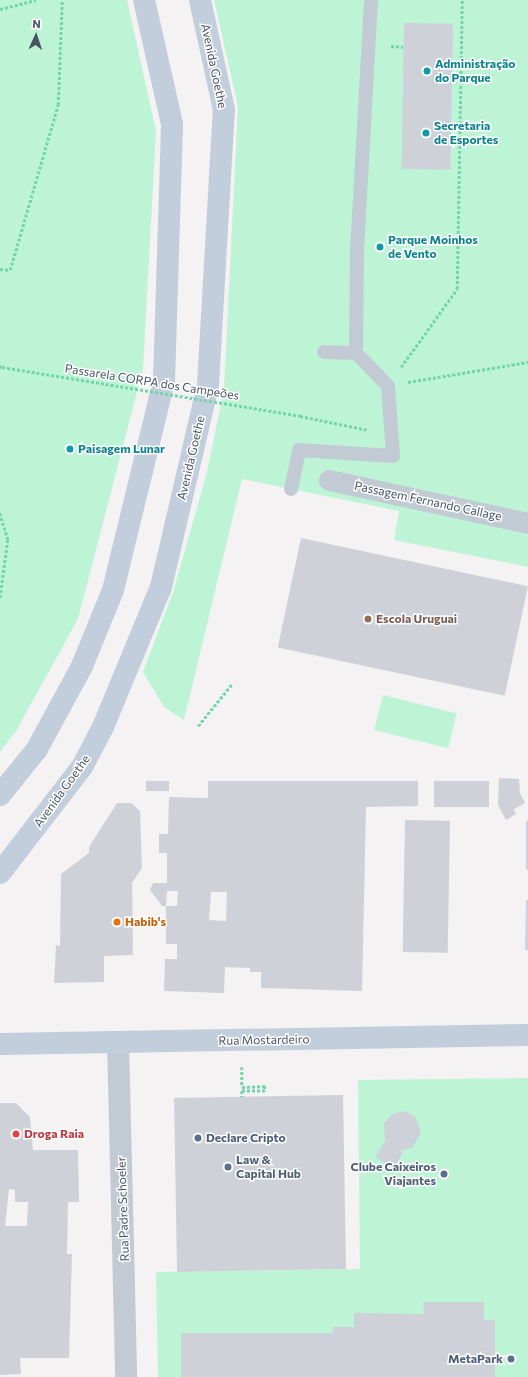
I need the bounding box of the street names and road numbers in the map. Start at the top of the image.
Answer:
street label: Avenida Goethe [198,22,230,110]
street label: Passarela CORPA dos Campeões [64,361,240,403]
street label: Avenida Goethe [174,415,208,501]
street label: Passagem Fernando Callage [353,478,503,524]
street label: Avenida Goethe [31,752,93,830]
street label: Rua Mostardeiro [218,1032,310,1048]
street label: Rua Padre Schoeler [114,1156,132,1262]

